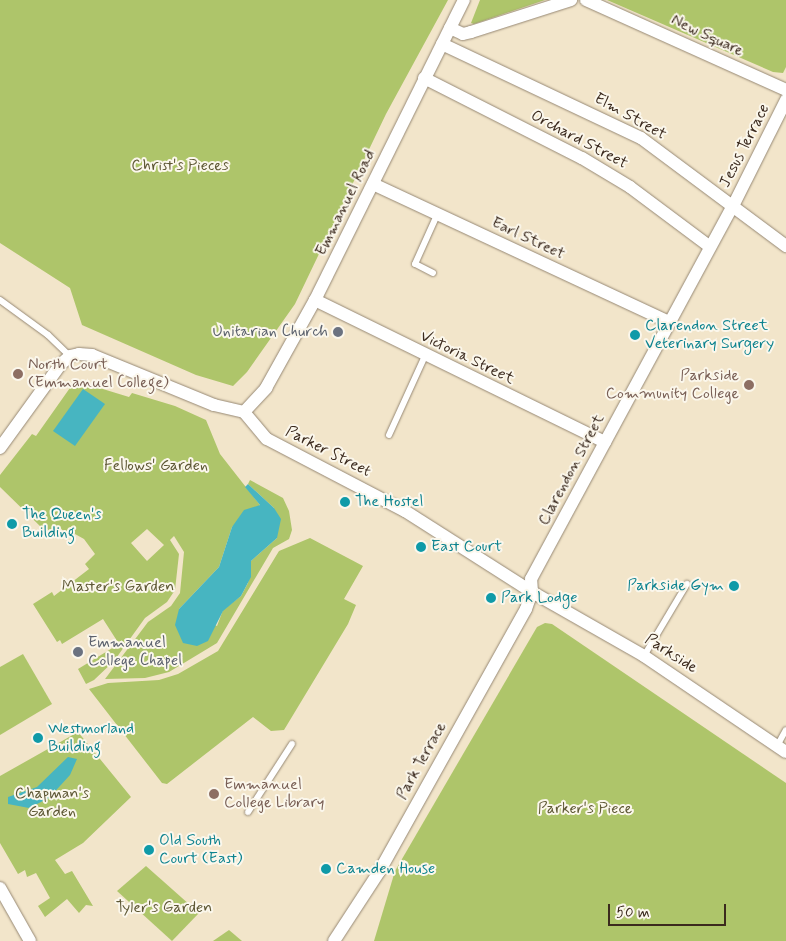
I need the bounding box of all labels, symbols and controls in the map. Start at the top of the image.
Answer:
street label: New Square [667,10,747,62]
street label: Elm Street [591,90,669,144]
street label: Jesus Terrace [716,101,774,191]
street label: Orchard Street [528,107,630,173]
street label: Emmanuel Road [312,147,380,259]
park label: Christ's Pieces [131,156,229,176]
street label: Earl Street [489,214,567,264]
place label: Clarendon Street Veterinary Surgery [645,316,774,354]
place label: Unitarian Church [209,322,328,342]
marker: Unitarian Church [332,326,344,338]
street label: Victoria Street [417,327,517,389]
marker: Clarendon Street Veterinary Surgery [629,329,641,341]
place label: North Court (Emmanuel College) [28,355,170,393]
place label: Parkside Community College [606,366,739,404]
marker: North Court (Emmanuel College) [12,368,24,380]
marker: Parkside Community College [743,379,755,391]
street label: Clarendon Street [535,411,609,529]
street label: Parker Street [281,422,375,482]
park label: Fellows' Garden [104,456,208,476]
place label: The Hostel [355,492,424,512]
marker: The Hostel [339,496,351,508]
place label: The Queen's Building [22,505,103,543]
marker: The Queen's Building [6,518,18,530]
place label: East Court [431,537,502,557]
marker: East Court [415,541,427,553]
place label: Parkside Gym [625,576,724,596]
park label: Master's Garden [63,577,173,597]
marker: Parkside Gym [728,580,740,592]
place label: Park Lodge [501,588,577,608]
marker: Park Lodge [485,592,497,604]
street label: Parkside [641,630,701,678]
place label: Emmanuel College Chapel [88,633,185,671]
marker: Emmanuel College Chapel [72,646,84,658]
place label: Westmorland Building [48,719,134,757]
street label: Park Terrace [393,719,451,803]
marker: Westmorland Building [32,732,44,744]
place label: Emmanuel College Library [224,775,328,813]
park label: Chapman's Garden [15,784,89,822]
marker: Emmanuel College Library [208,788,220,800]
park label: Parker's Piece [537,799,633,819]
place label: Old South Court (East) [159,831,243,869]
marker: Old South Court (East) [143,844,155,856]
place label: Camden House [336,859,437,879]
marker: Camden House [320,863,332,875]
scale bar [611,894,728,926]
park label: Tyler's Garden [116,898,212,918]
text: 50 m [616,903,650,923]

